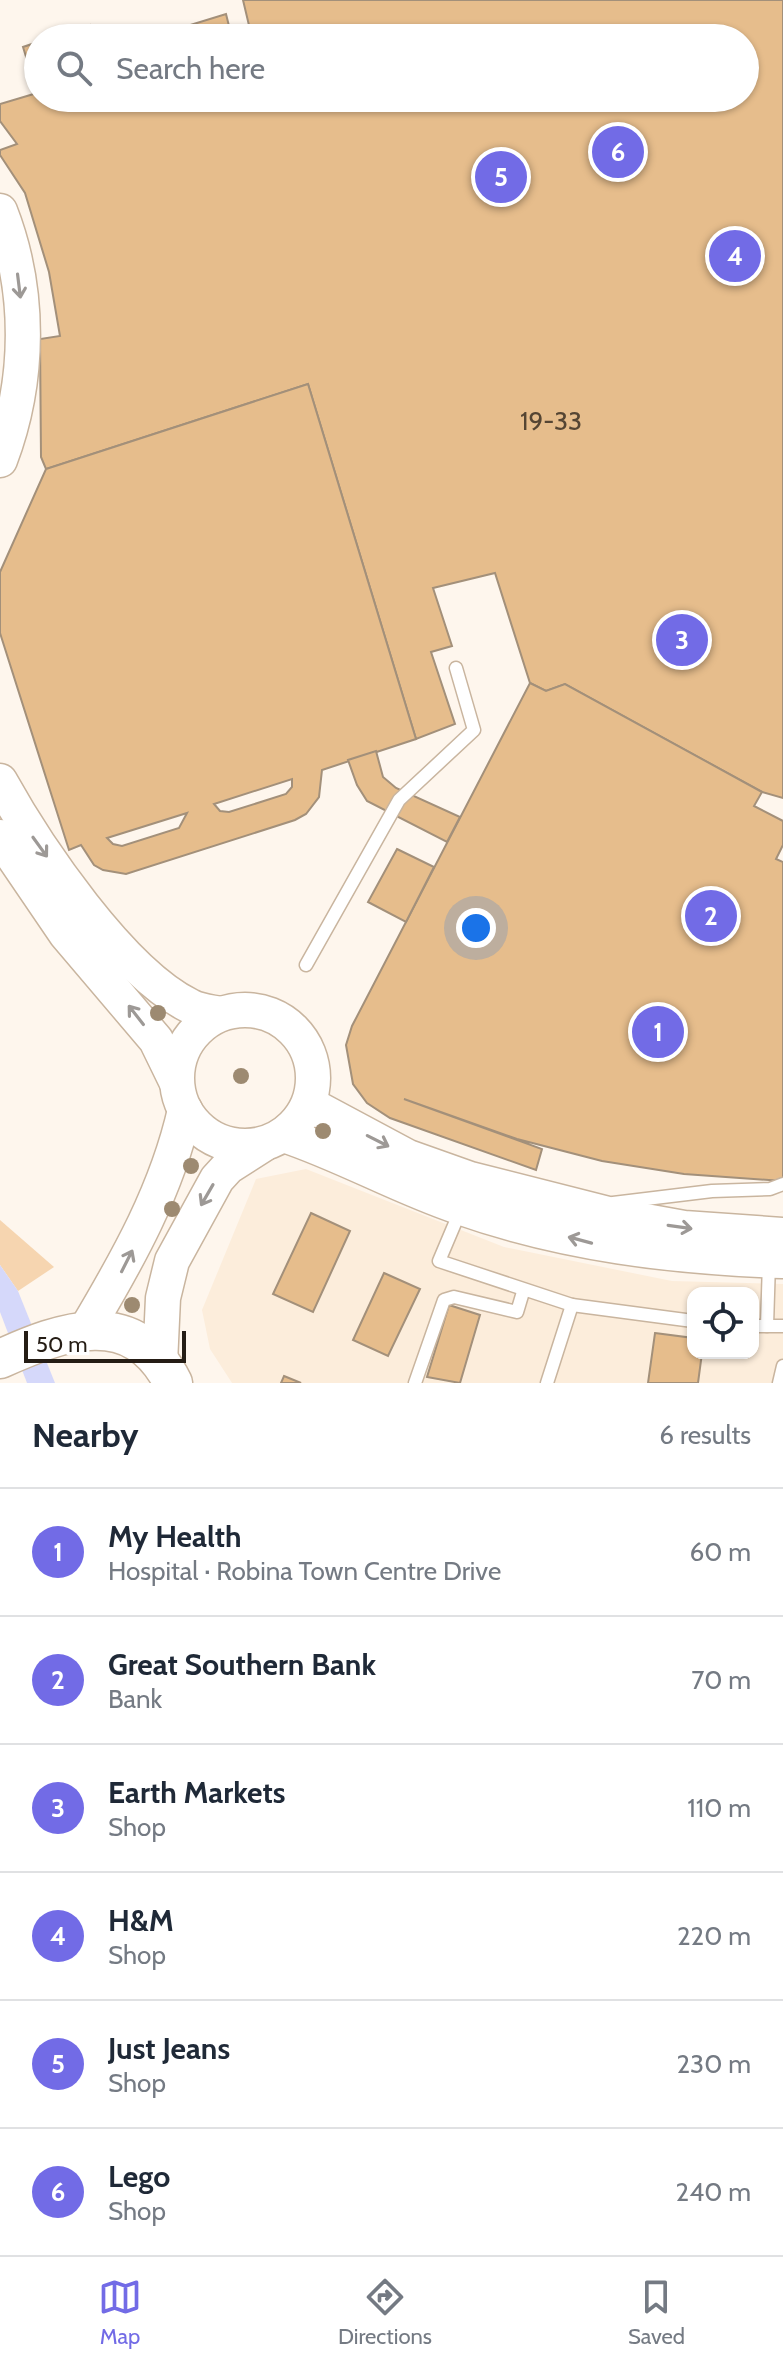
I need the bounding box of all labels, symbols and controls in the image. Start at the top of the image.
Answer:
search box [24,24,759,112]
icon: search [52,46,96,90]
text: Search here [116,50,265,87]
pin: 6 [592,122,644,182]
pin: 5 [475,147,527,207]
pin: 4 [709,226,761,286]
one-way arrow [12,273,27,298]
house number: 19-33 [520,405,582,437]
pin: 3 [656,610,708,670]
one-way arrow [32,836,48,858]
pin: 2 [685,886,737,946]
your location [456,908,496,948]
pin: 1 [632,1002,684,1062]
one-way arrow [127,1005,144,1026]
one-way arrow [365,1134,389,1150]
one-way arrow [199,1183,215,1206]
one-way arrow [667,1220,693,1235]
one-way arrow [568,1232,594,1247]
one-way arrow [120,1250,136,1274]
map controls [687,1287,759,1359]
button: locate [687,1287,759,1359]
scale bar [24,1327,186,1363]
text: 50 m [36,1331,88,1358]
text: Nearby [32,1414,139,1456]
text: 6 results [659,1419,751,1451]
text: My Health [108,1518,242,1555]
text: 1 [53,1536,63,1568]
text: 60 m [689,1536,751,1568]
text: Hospital · Robina Town Centre Drive [108,1555,501,1587]
text: Great Southern Bank [108,1646,376,1683]
text: 2 [51,1664,65,1696]
text: 70 m [691,1664,751,1696]
text: Bank [108,1683,162,1715]
text: Earth Markets [108,1774,286,1811]
text: 3 [51,1792,65,1824]
text: 110 m [687,1792,751,1824]
text: Shop [108,1811,166,1843]
text: H&M [108,1902,174,1939]
text: 4 [50,1920,66,1952]
text: 220 m [677,1920,751,1952]
text: Shop [108,1939,166,1971]
text: Just Jeans [108,2030,230,2067]
text: 5 [51,2048,65,2080]
text: 230 m [677,2048,751,2080]
text: Shop [108,2067,166,2099]
text: Lego [108,2158,170,2195]
text: 6 [51,2176,65,2208]
text: 240 m [676,2176,751,2208]
text: Shop [108,2195,166,2227]
tab: Map [98,2275,142,2350]
tab: Directions [338,2275,432,2350]
tab: Saved [628,2275,685,2350]

